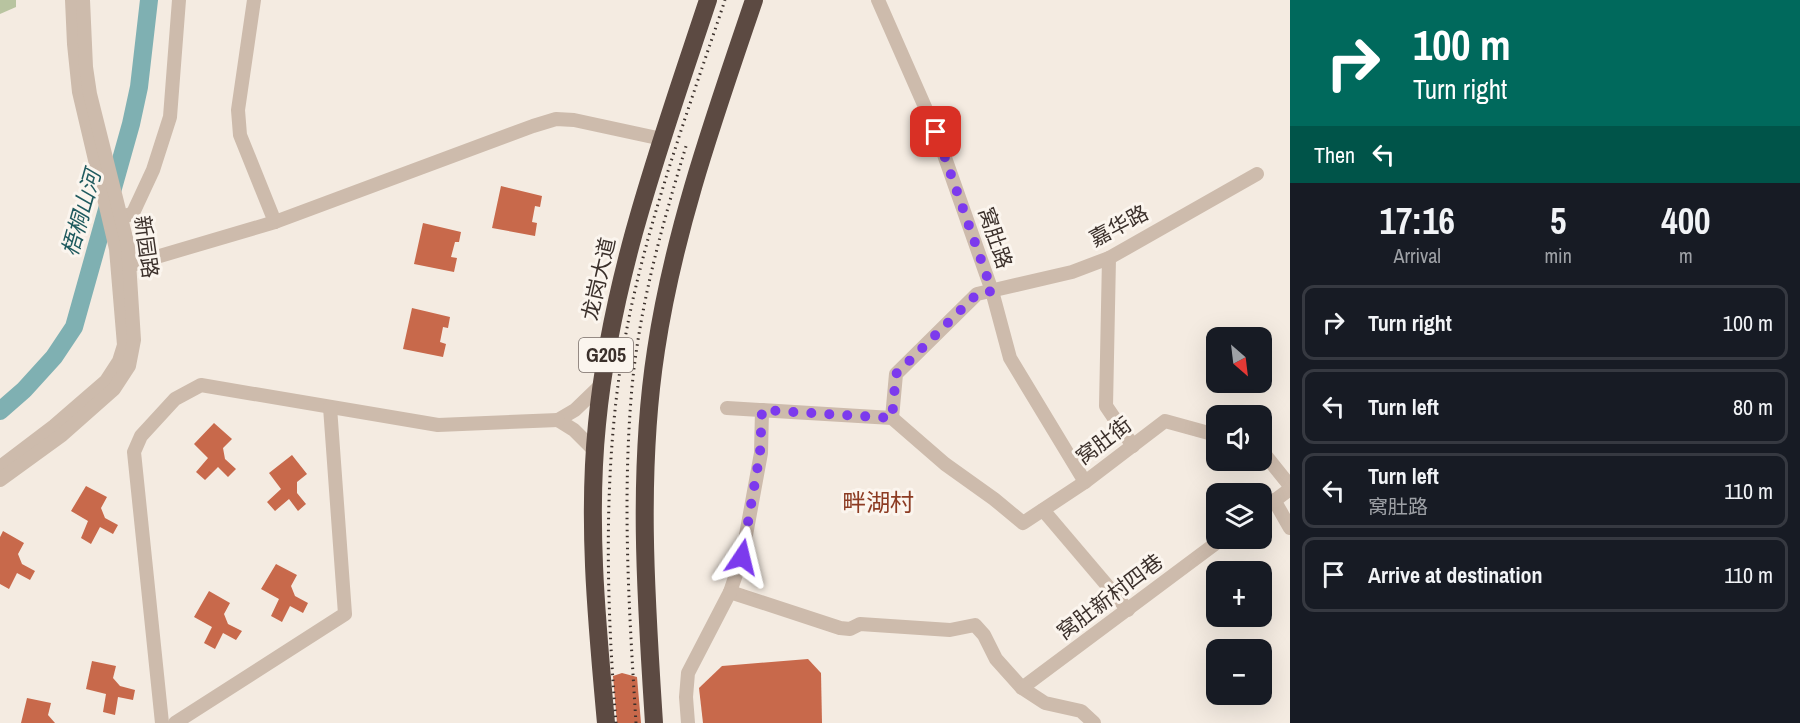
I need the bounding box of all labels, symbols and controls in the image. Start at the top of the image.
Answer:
text: 100 m [1413,17,1511,73]
icon: right [1314,24,1392,102]
text: Turn right [1413,71,1507,107]
pin [910,106,961,157]
icon: arrive [919,115,952,148]
icon: left [1367,138,1400,171]
text: Then [1314,140,1355,170]
water label: 梧桐山河 [54,163,109,259]
text: 17:16 [1379,197,1455,245]
text: 5 [1550,197,1566,245]
text: 400 [1661,197,1711,245]
street label: 嘉华路 [1084,198,1153,253]
street label: 窝肚路 [972,203,1019,272]
street label: 新园路 [128,214,165,280]
street label: 龙岗大道 [575,235,622,323]
text: Arrival [1394,242,1441,269]
text: min [1544,242,1572,269]
text: m [1679,242,1693,269]
icon: right [1317,306,1350,339]
text: Turn right [1368,308,1452,338]
text: 100 m [1723,308,1773,338]
north arrow [1206,327,1272,393]
map controls [1206,327,1272,705]
road number: G205 [579,338,633,372]
icon: left [1317,390,1350,423]
text: Turn left [1368,392,1439,422]
text: 80 m [1733,392,1773,422]
button: sound [1206,405,1272,471]
street label: 窝肚街 [1070,410,1138,471]
text: Turn left [1368,461,1439,491]
icon: left [1317,474,1350,507]
text: 110 m [1724,476,1773,506]
button: layers [1206,483,1272,549]
district label: 畔湖村 [842,486,914,518]
text: 窝肚路 [1368,493,1428,520]
position arrow [710,525,774,589]
street label: 窝肚新村四巷 [1051,547,1169,646]
icon: arrive [1317,558,1350,591]
text: Arrive at destination [1368,560,1542,590]
text: 110 m [1724,560,1773,590]
button: + [1206,561,1272,627]
button: − [1206,639,1272,705]

